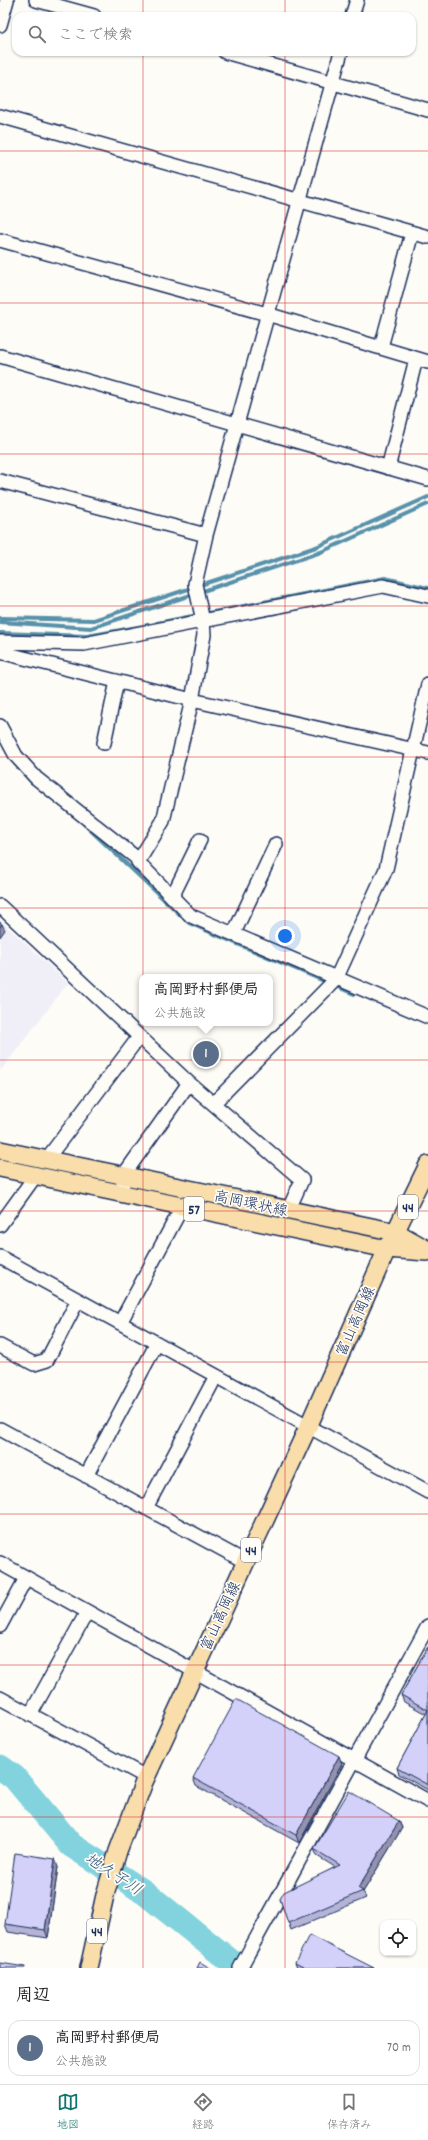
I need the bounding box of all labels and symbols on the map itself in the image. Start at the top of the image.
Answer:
your location [275,926,295,946]
pin: 1 [193,1039,219,1069]
street label: 高岡環状線 [212,1186,290,1224]
road number: 44 [398,1195,418,1219]
road number: 57 [184,1197,204,1221]
street label: 富山高岡線 [332,1283,382,1361]
road number: 44 [241,1538,261,1562]
street label: 富山高岡線 [196,1578,248,1655]
water label: 地久子川 [80,1848,146,1902]
road number: 44 [87,1919,107,1943]

